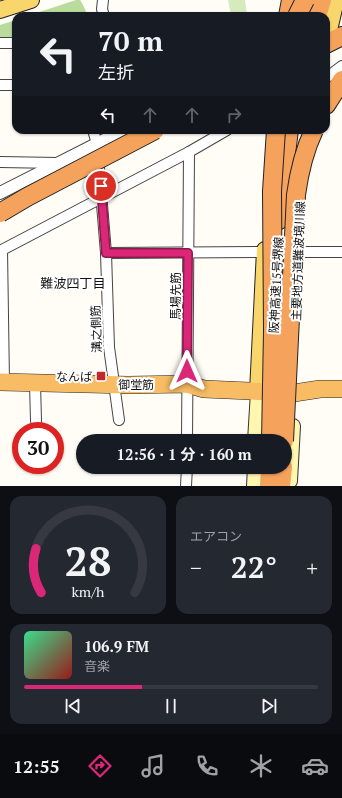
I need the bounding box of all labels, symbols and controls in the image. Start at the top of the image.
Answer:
text: 70 m [98,22,163,59]
icon: left [32,28,84,80]
text: 左折 [98,60,134,84]
icon: left [97,104,119,126]
icon: ahead [139,104,161,126]
icon: ahead [181,104,203,126]
icon: right [223,104,245,126]
pin [84,169,118,203]
icon: arrive [90,175,112,197]
street label: 主要地方道難波境川線 [288,201,308,321]
street label: 阪神高速15号堺線 [266,236,286,334]
street label: 馬場先筋 [168,272,183,320]
district label: 難波四丁目 [40,274,106,292]
street label: 溝之側筋 [88,305,104,353]
position arrow [166,350,208,392]
place label: なんば [56,369,92,384]
marker: なんば [95,370,107,382]
street label: 御堂筋 [118,377,154,392]
speed limit sign: 30 [12,422,64,474]
text: 12:56 · 1 分 · 160 m [117,444,252,464]
text: エアコン [190,527,242,545]
text: 28 [64,533,112,588]
text: 22° [231,547,277,587]
text: − [190,553,202,582]
text: + [306,553,318,582]
text: km/h [72,582,105,601]
text: 106.9 FM [84,636,149,656]
text: 音楽 [84,657,110,675]
icon: previous [62,695,84,717]
icon: pause [160,695,182,717]
icon: next [258,695,280,717]
icon: directions [86,752,114,780]
icon: music [139,752,167,780]
icon: phone [193,752,221,780]
icon: climate [247,752,275,780]
icon: car [301,752,329,780]
text: 12:55 [13,754,60,778]

